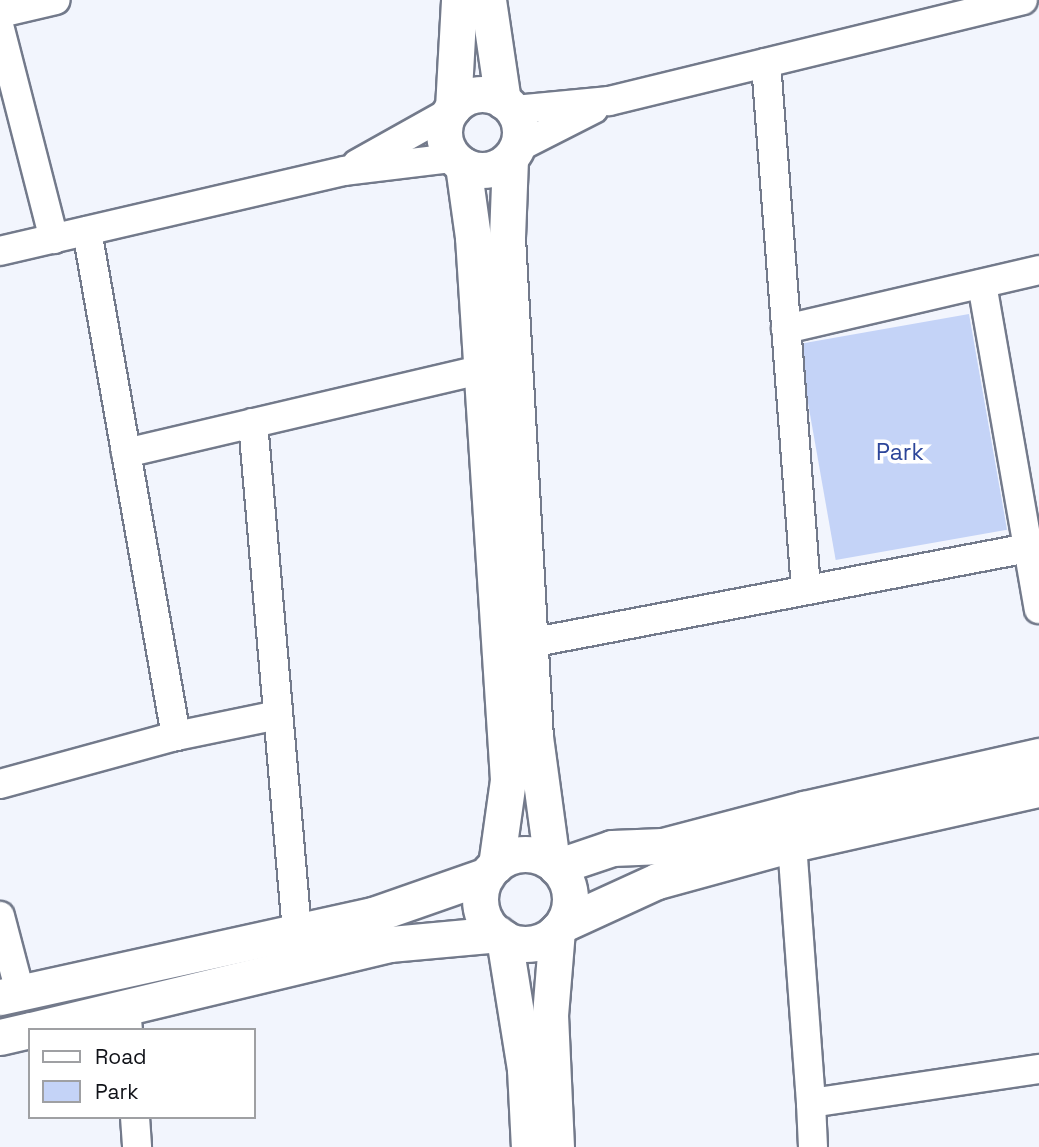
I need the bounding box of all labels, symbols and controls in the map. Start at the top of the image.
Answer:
park label: Park [876,438,924,466]
legend [28,1028,256,1119]
text: Road [95,1043,147,1070]
text: Park [95,1078,139,1105]

